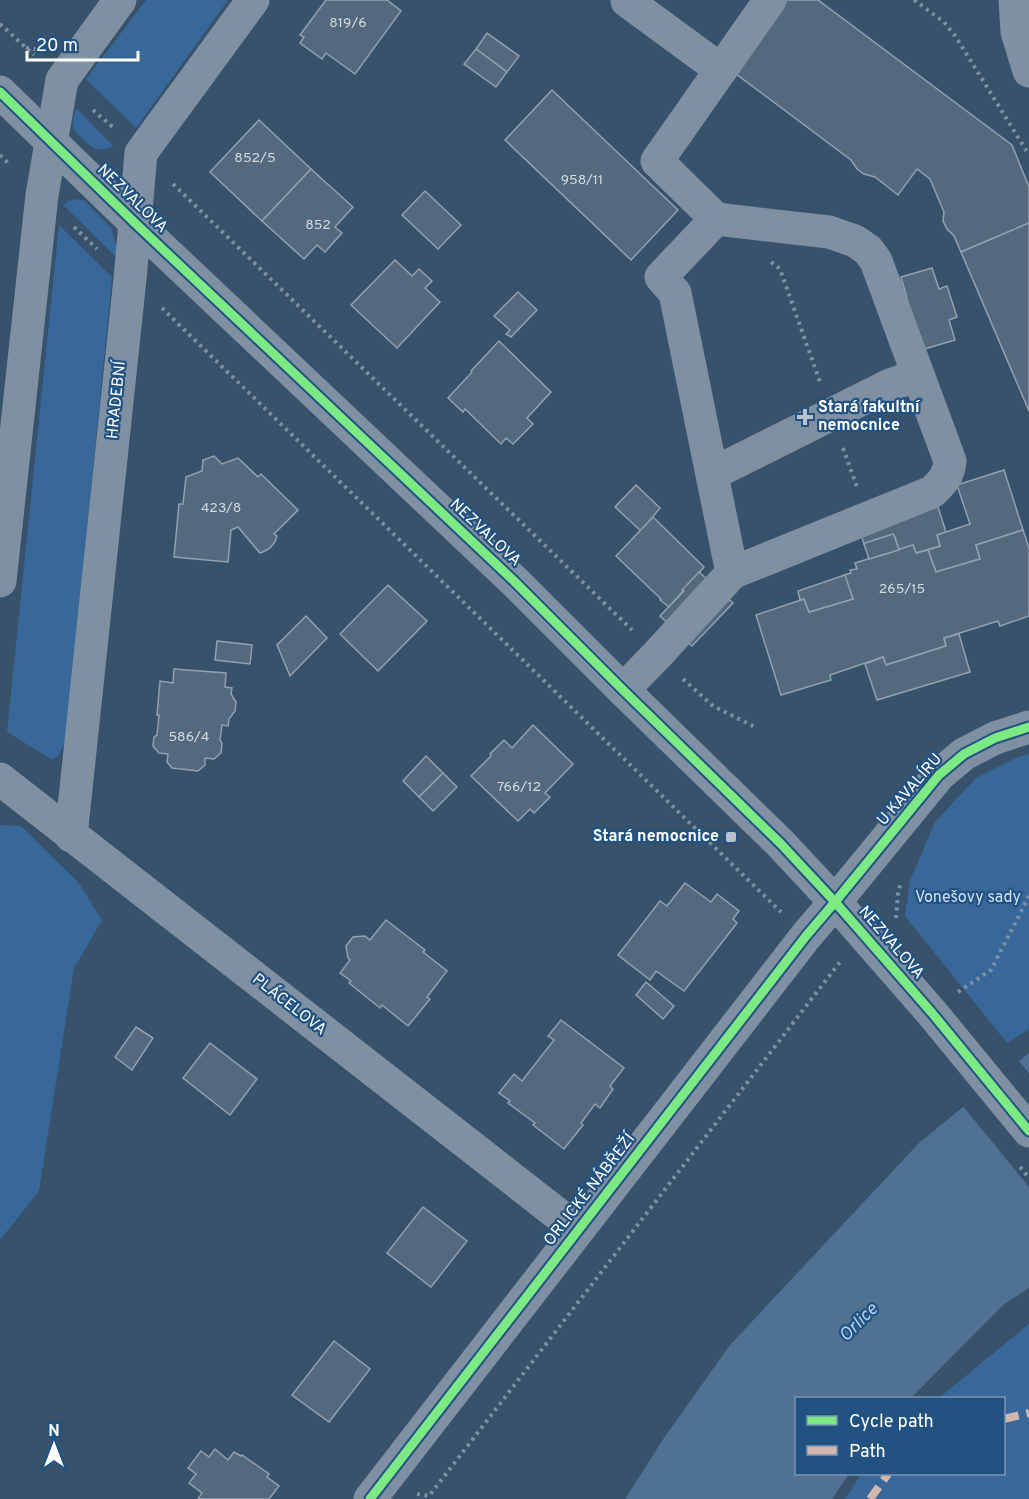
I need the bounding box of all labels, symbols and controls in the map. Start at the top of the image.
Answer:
house number: 819/6 [329,15,367,32]
scale bar [27,24,138,62]
text: 20 m [36,35,78,58]
house number: 852/5 [234,150,276,167]
street label: NEZVALOVA [93,160,172,238]
house number: 958/11 [561,172,603,189]
house number: 852 [305,217,331,234]
street label: HRADEBNÍ [101,358,131,440]
place label: Stará fakultní nemocnice [818,398,921,436]
marker: Stará fakultní nemocnice [796,408,814,426]
street label: NEZVALOVA [445,495,525,571]
house number: 423/8 [201,500,241,517]
house number: 265/15 [879,581,925,598]
house number: 586/4 [168,729,210,746]
street label: U KAVALÍRU [872,748,947,830]
house number: 766/12 [497,779,541,796]
place label: Stará nemocnice [593,827,719,847]
marker: Stará nemocnice [724,830,738,844]
park label: Vonešovy sady [915,888,1021,908]
street label: NEZVALOVA [854,902,928,984]
street label: PLÁCELOVA [248,968,331,1040]
street label: ORLICKÉ NÁBŘEŽÍ [538,1128,641,1250]
water label: Orlice [835,1298,884,1347]
legend [795,1397,1005,1475]
text: Cycle path [849,1411,934,1434]
north arrow [24,1415,84,1475]
text: N [48,1422,60,1442]
text: Path [849,1441,886,1464]

